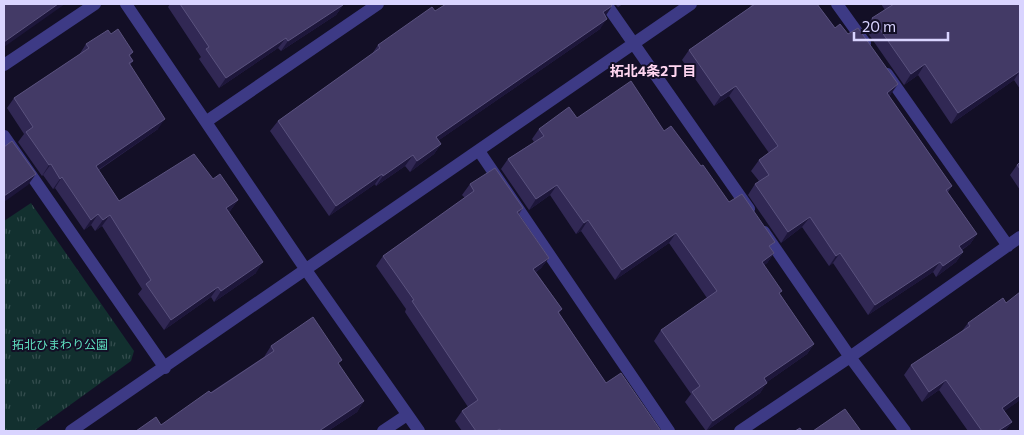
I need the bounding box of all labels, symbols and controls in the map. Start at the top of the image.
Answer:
scale bar [854,10,948,42]
text: 20 m [862,17,896,35]
district label: 拓北4条2丁目 [610,62,696,79]
park label: 拓北ひまわり公園 [12,337,108,351]

